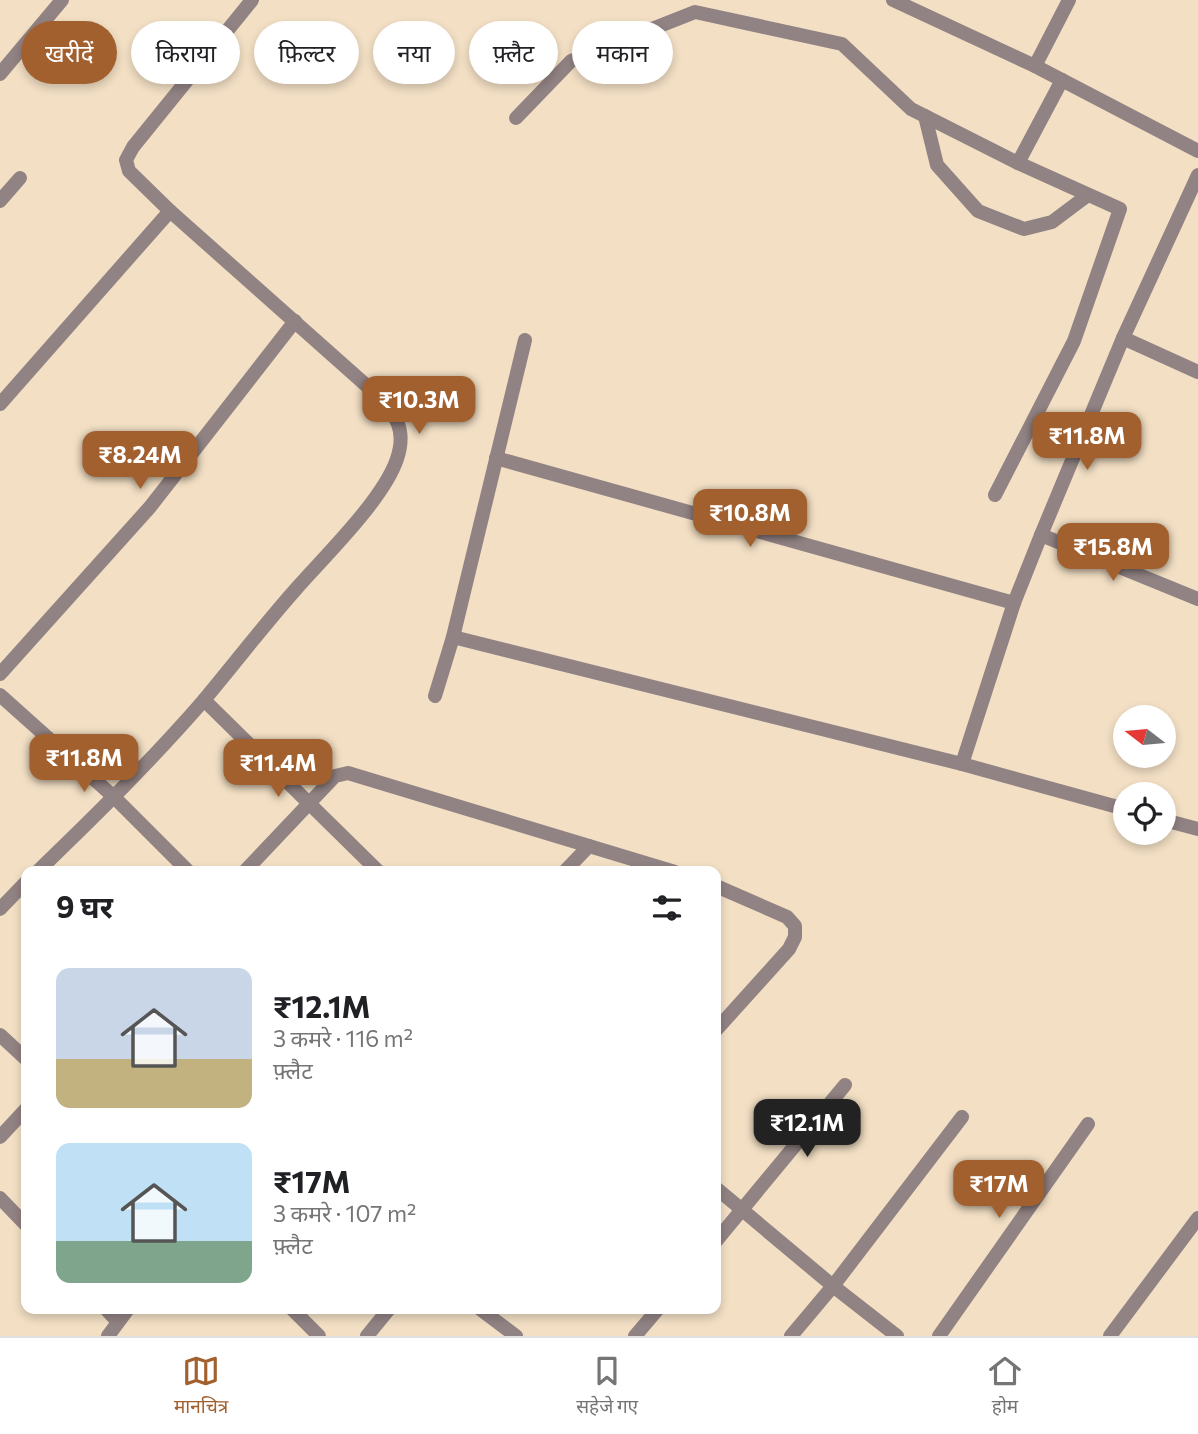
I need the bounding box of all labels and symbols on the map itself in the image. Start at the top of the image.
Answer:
pin: ₹10.3M [362,376,476,436]
pin: ₹11.8M [1030,412,1144,472]
pin: ₹8.24M [83,432,197,491]
pin: ₹10.8M [693,490,807,549]
pin: ₹15.8M [1056,524,1170,583]
north arrow [1113,705,1176,768]
pin: ₹11.8M [27,734,141,794]
pin: ₹11.4M [221,740,335,799]
pin: ₹12.1M [750,1100,864,1159]
pin: ₹17M [958,1160,1040,1220]

